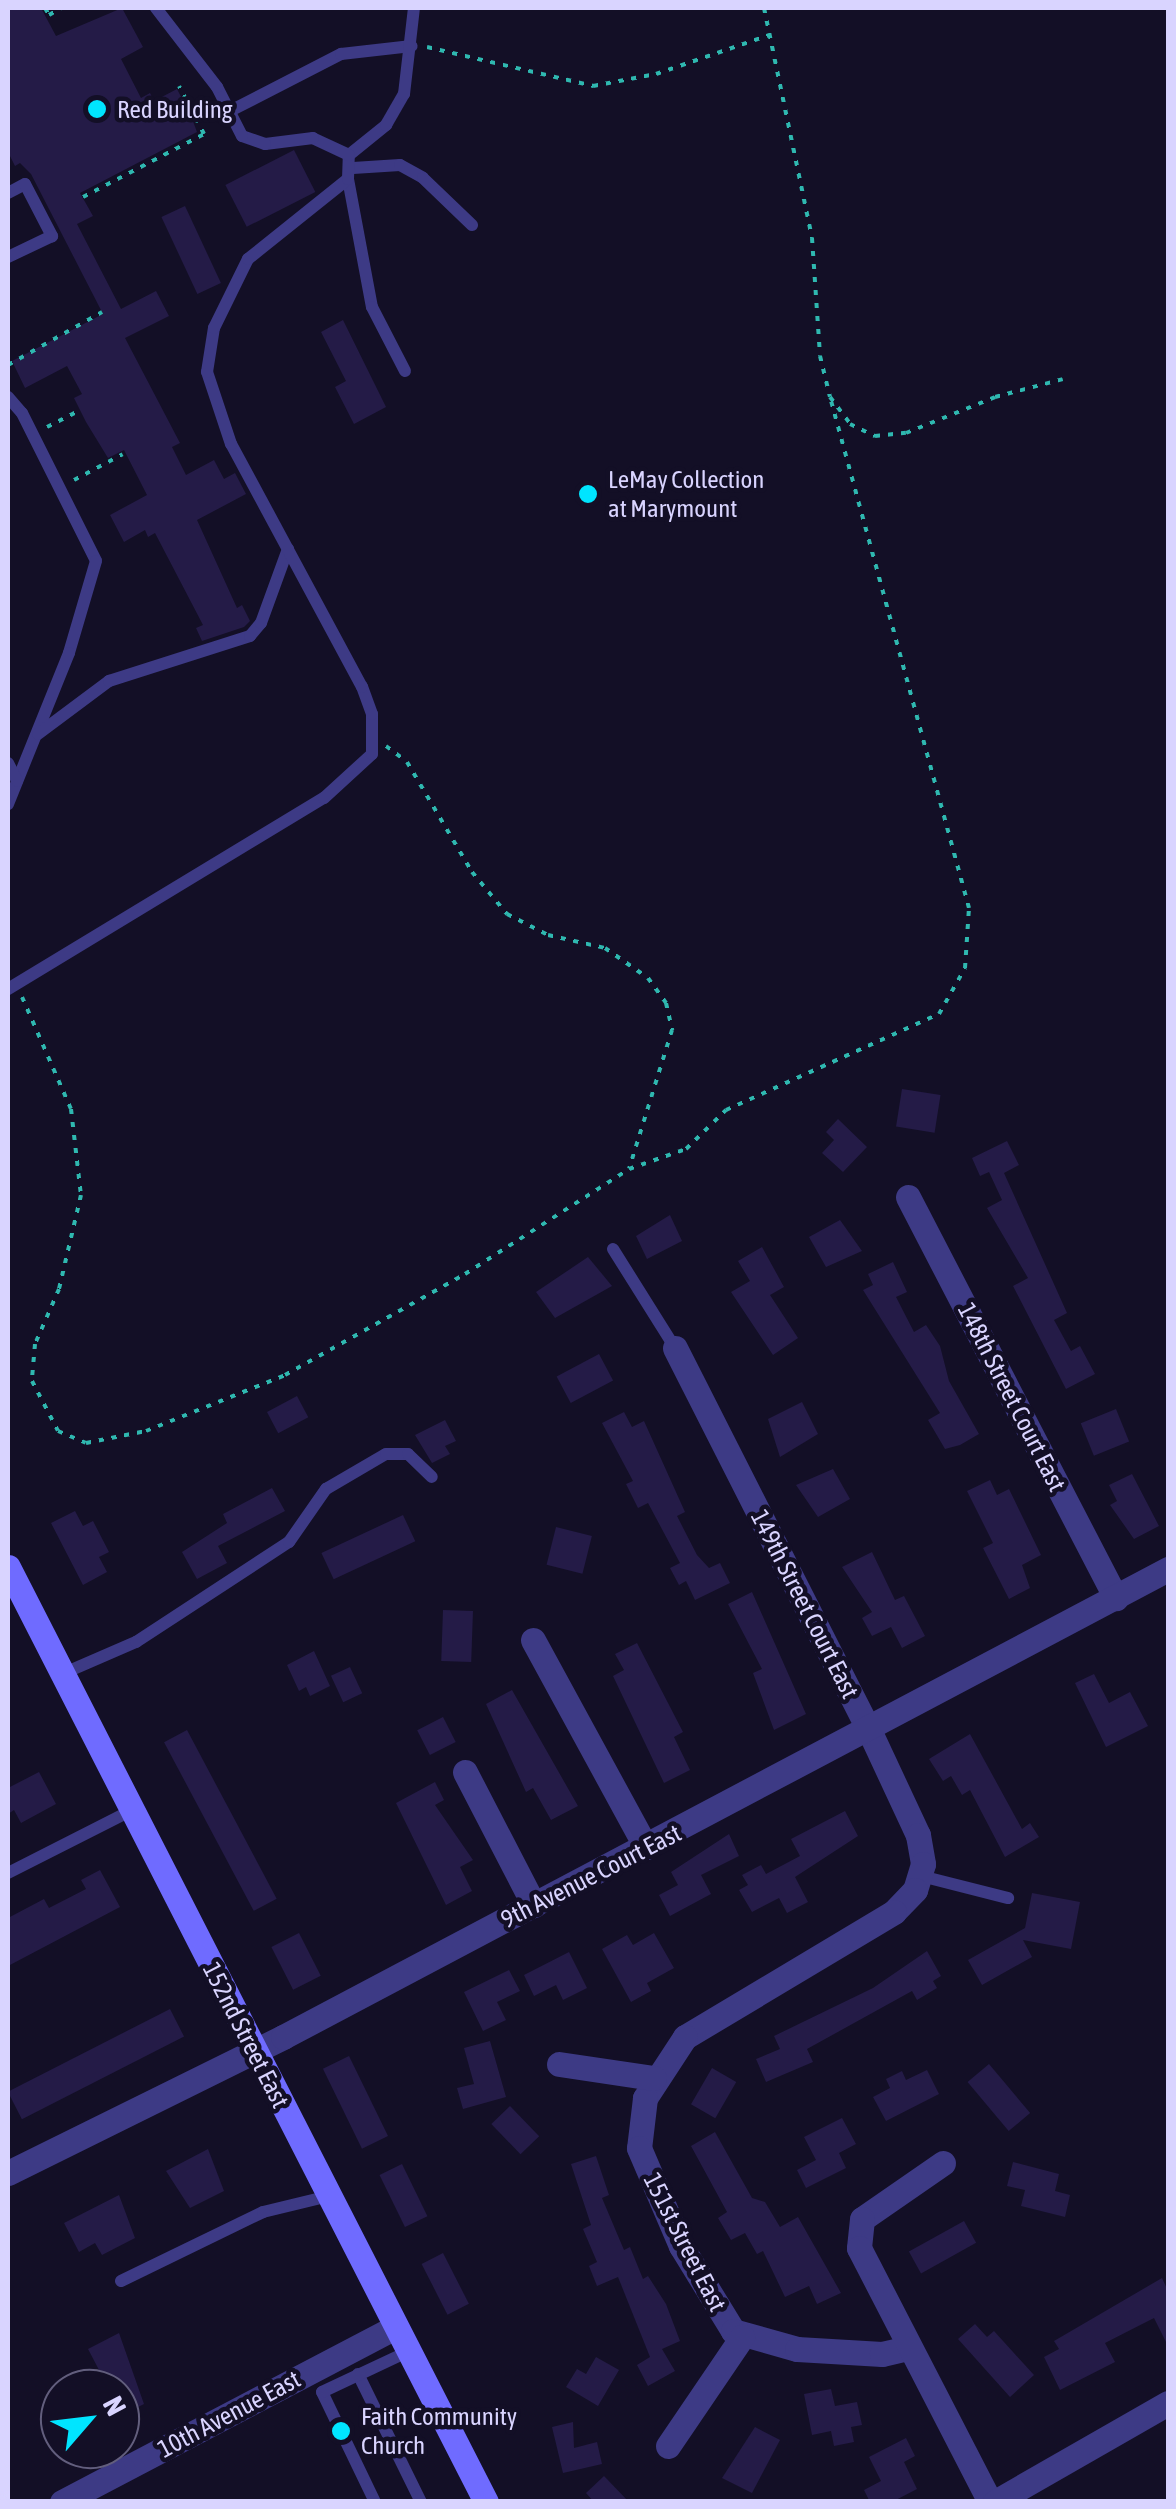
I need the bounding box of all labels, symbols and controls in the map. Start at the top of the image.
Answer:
place label: Red Building [117,94,233,124]
marker: Red Building [86,98,108,120]
place label: LeMay Collection at Marymount [608,465,764,524]
marker: LeMay Collection at Marymount [577,483,599,505]
street label: 148th Street Court East [952,1298,1072,1496]
street label: 149th Street Court East [745,1505,865,1703]
street label: 9th Avenue Court East [496,1818,686,1934]
street label: 152nd Street East [196,1957,296,2113]
street label: 151st Street East [637,2168,733,2316]
street label: 10th Avenue East [153,2364,305,2464]
north arrow [40,2369,140,2469]
text: N [97,2391,133,2421]
place label: Faith Community Church [361,2402,517,2461]
marker: Faith Community Church [330,2420,352,2442]

